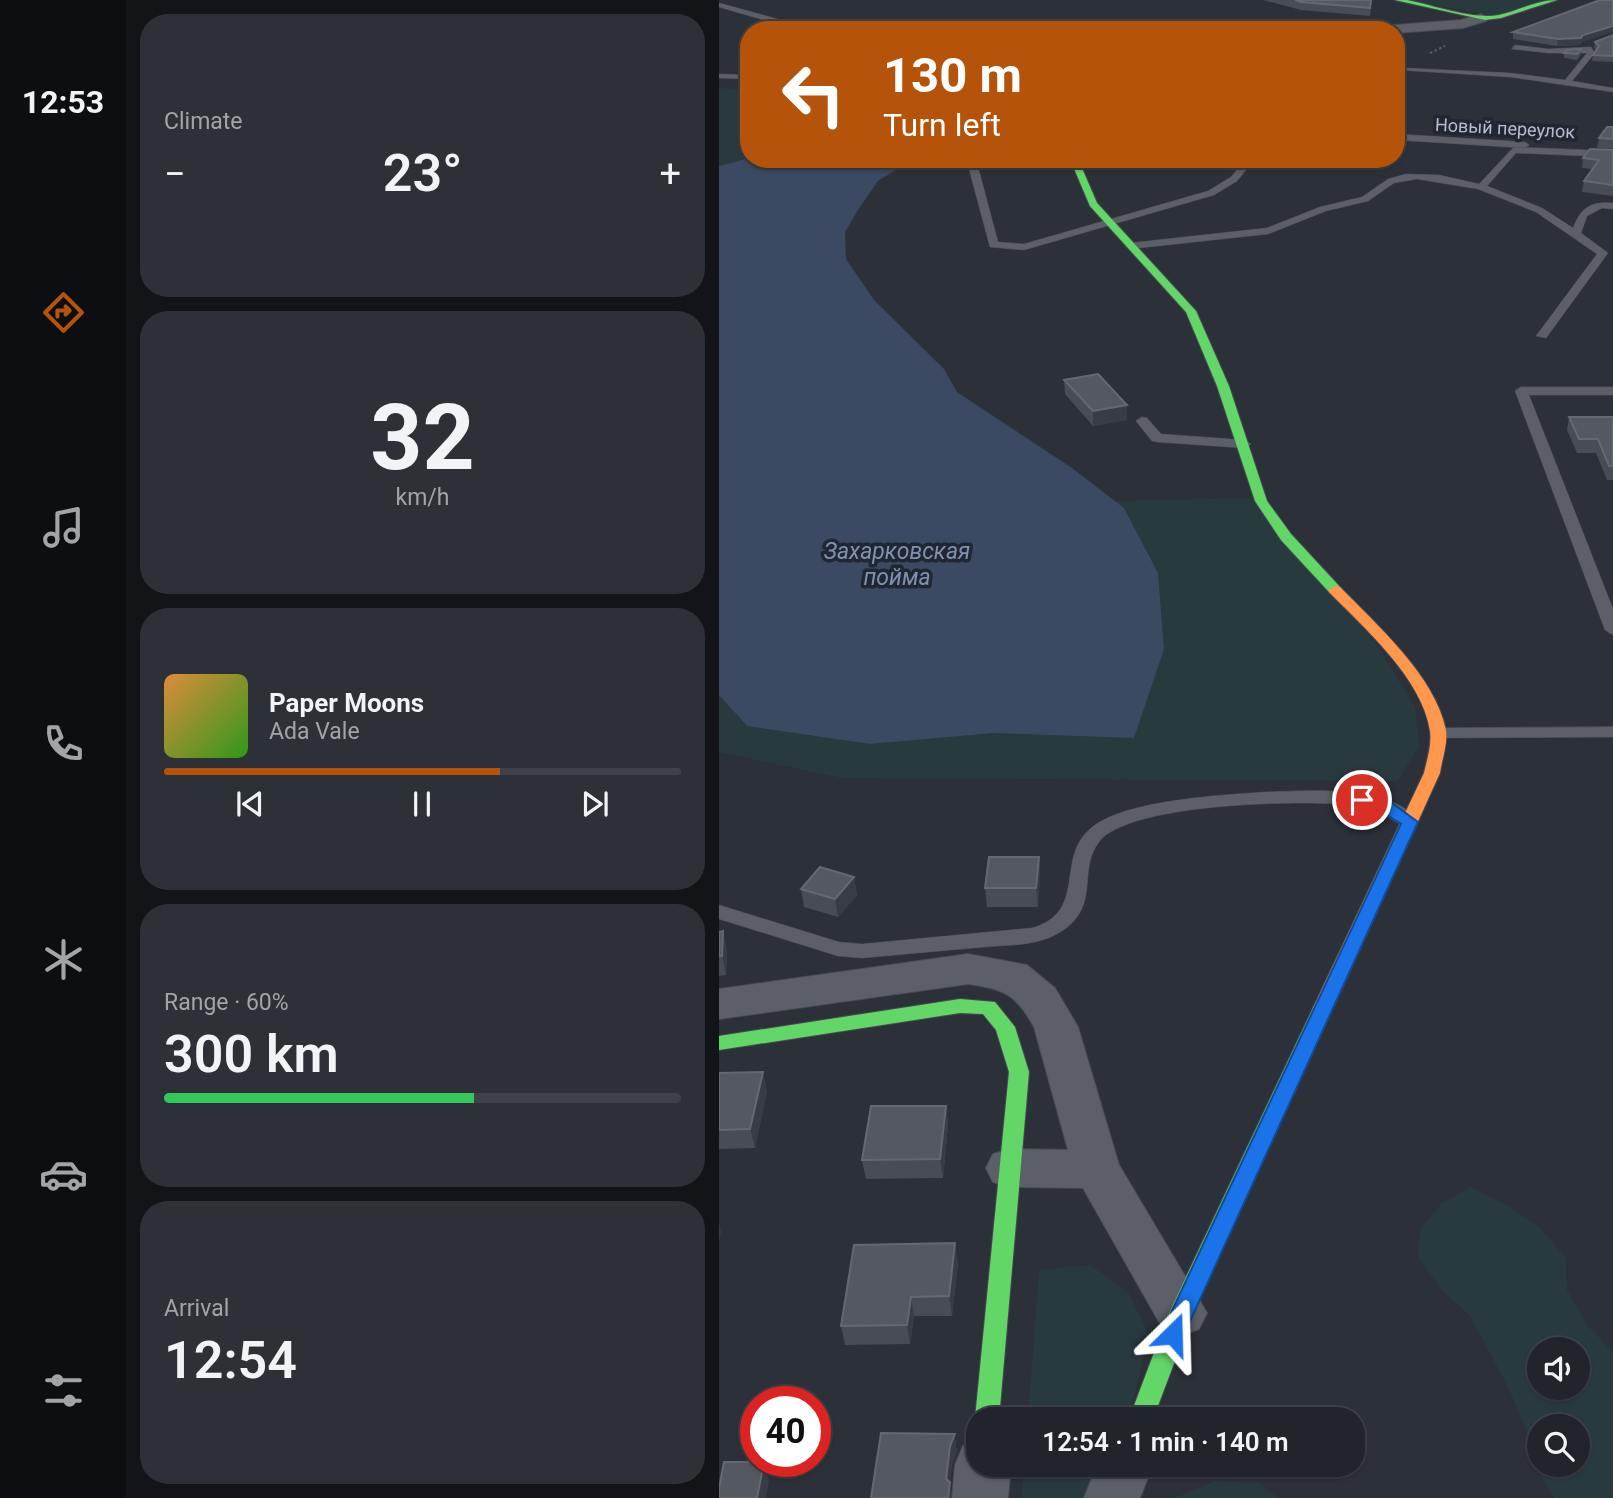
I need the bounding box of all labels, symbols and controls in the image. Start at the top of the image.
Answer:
text: 130 m [883,47,1022,104]
icon: left [768,49,859,140]
text: 12:53 [22,83,104,121]
text: Turn left [883,106,1001,144]
text: Climate [164,108,243,135]
street label: Новый переулок [1434,114,1576,142]
text: 23° [383,143,462,204]
text: − [164,152,186,196]
text: + [659,152,681,196]
icon: directions [39,288,88,337]
text: 32 [370,385,475,491]
text: km/h [396,484,450,511]
icon: music [39,503,88,552]
water label: Захарковская пойма [824,538,970,591]
text: Paper Moons [269,688,424,718]
text: Ada Vale [269,718,360,745]
icon: phone [39,719,88,768]
pin [1332,770,1392,830]
icon: arrive [1343,781,1381,819]
icon: previous [231,785,269,823]
icon: pause [403,785,441,823]
icon: next [576,785,614,823]
icon: climate [39,935,88,984]
text: Range · 60% [164,989,289,1016]
text: 300 km [164,1024,339,1085]
icon: car [39,1150,88,1199]
text: Arrival [164,1295,229,1322]
position arrow [1136,1297,1210,1371]
text: 12:54 [164,1330,297,1391]
map controls [1527,1337,1590,1477]
button: sound [1527,1337,1590,1400]
icon: filters [39,1366,88,1415]
speed limit sign: 40 [740,1386,831,1477]
button: search [1527,1414,1590,1477]
text: 12:54 · 1 min · 140 m [1042,1427,1289,1457]

